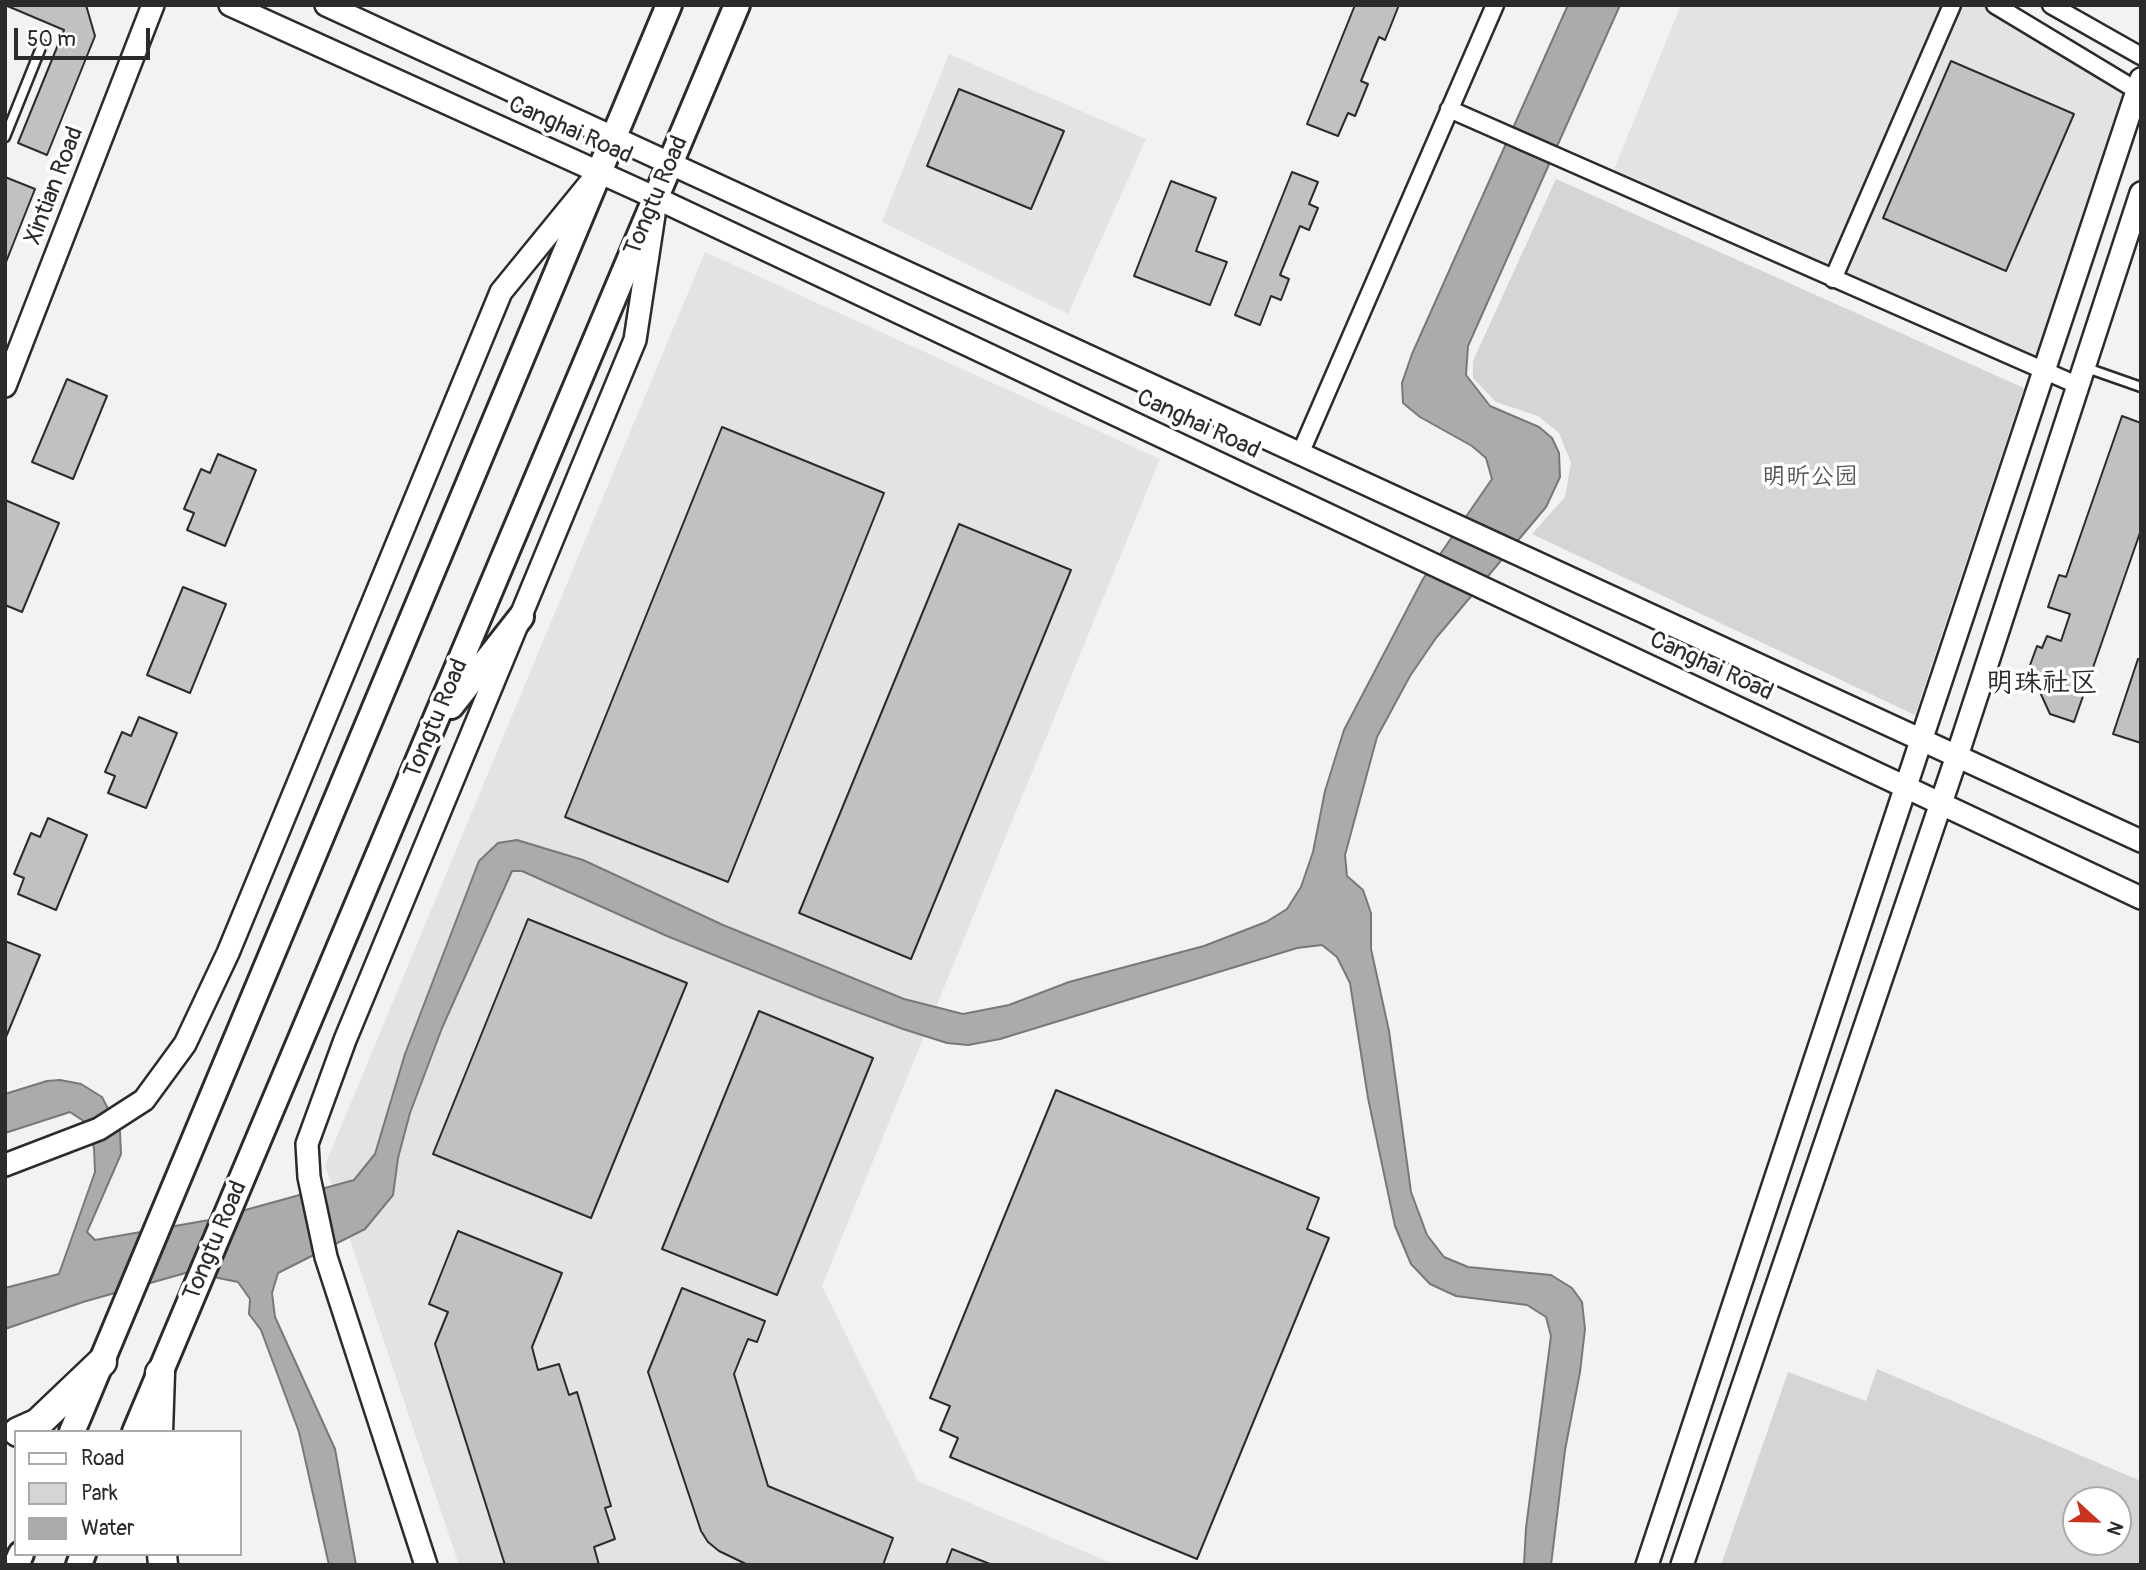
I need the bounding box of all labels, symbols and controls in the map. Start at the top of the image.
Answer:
scale bar [18,14,154,58]
text: 50 m [27,26,76,53]
street label: Canghai Road [504,91,636,171]
street label: Xintian Road [19,123,91,249]
street label: Tongtu Road [619,132,695,260]
street label: Canghai Road [1132,384,1264,466]
park label: 明昕公园 [1762,464,1858,492]
street label: Canghai Road [1645,626,1777,708]
street label: Tongtu Road [399,655,475,783]
district label: 明珠社区 [1986,667,2098,701]
street label: Tongtu Road [178,1177,254,1305]
legend [14,1430,242,1556]
text: Road [81,1445,125,1472]
text: Park [81,1480,118,1507]
north arrow [2062,1486,2132,1556]
text: Water [81,1515,134,1542]
text: N [2101,1518,2128,1539]

